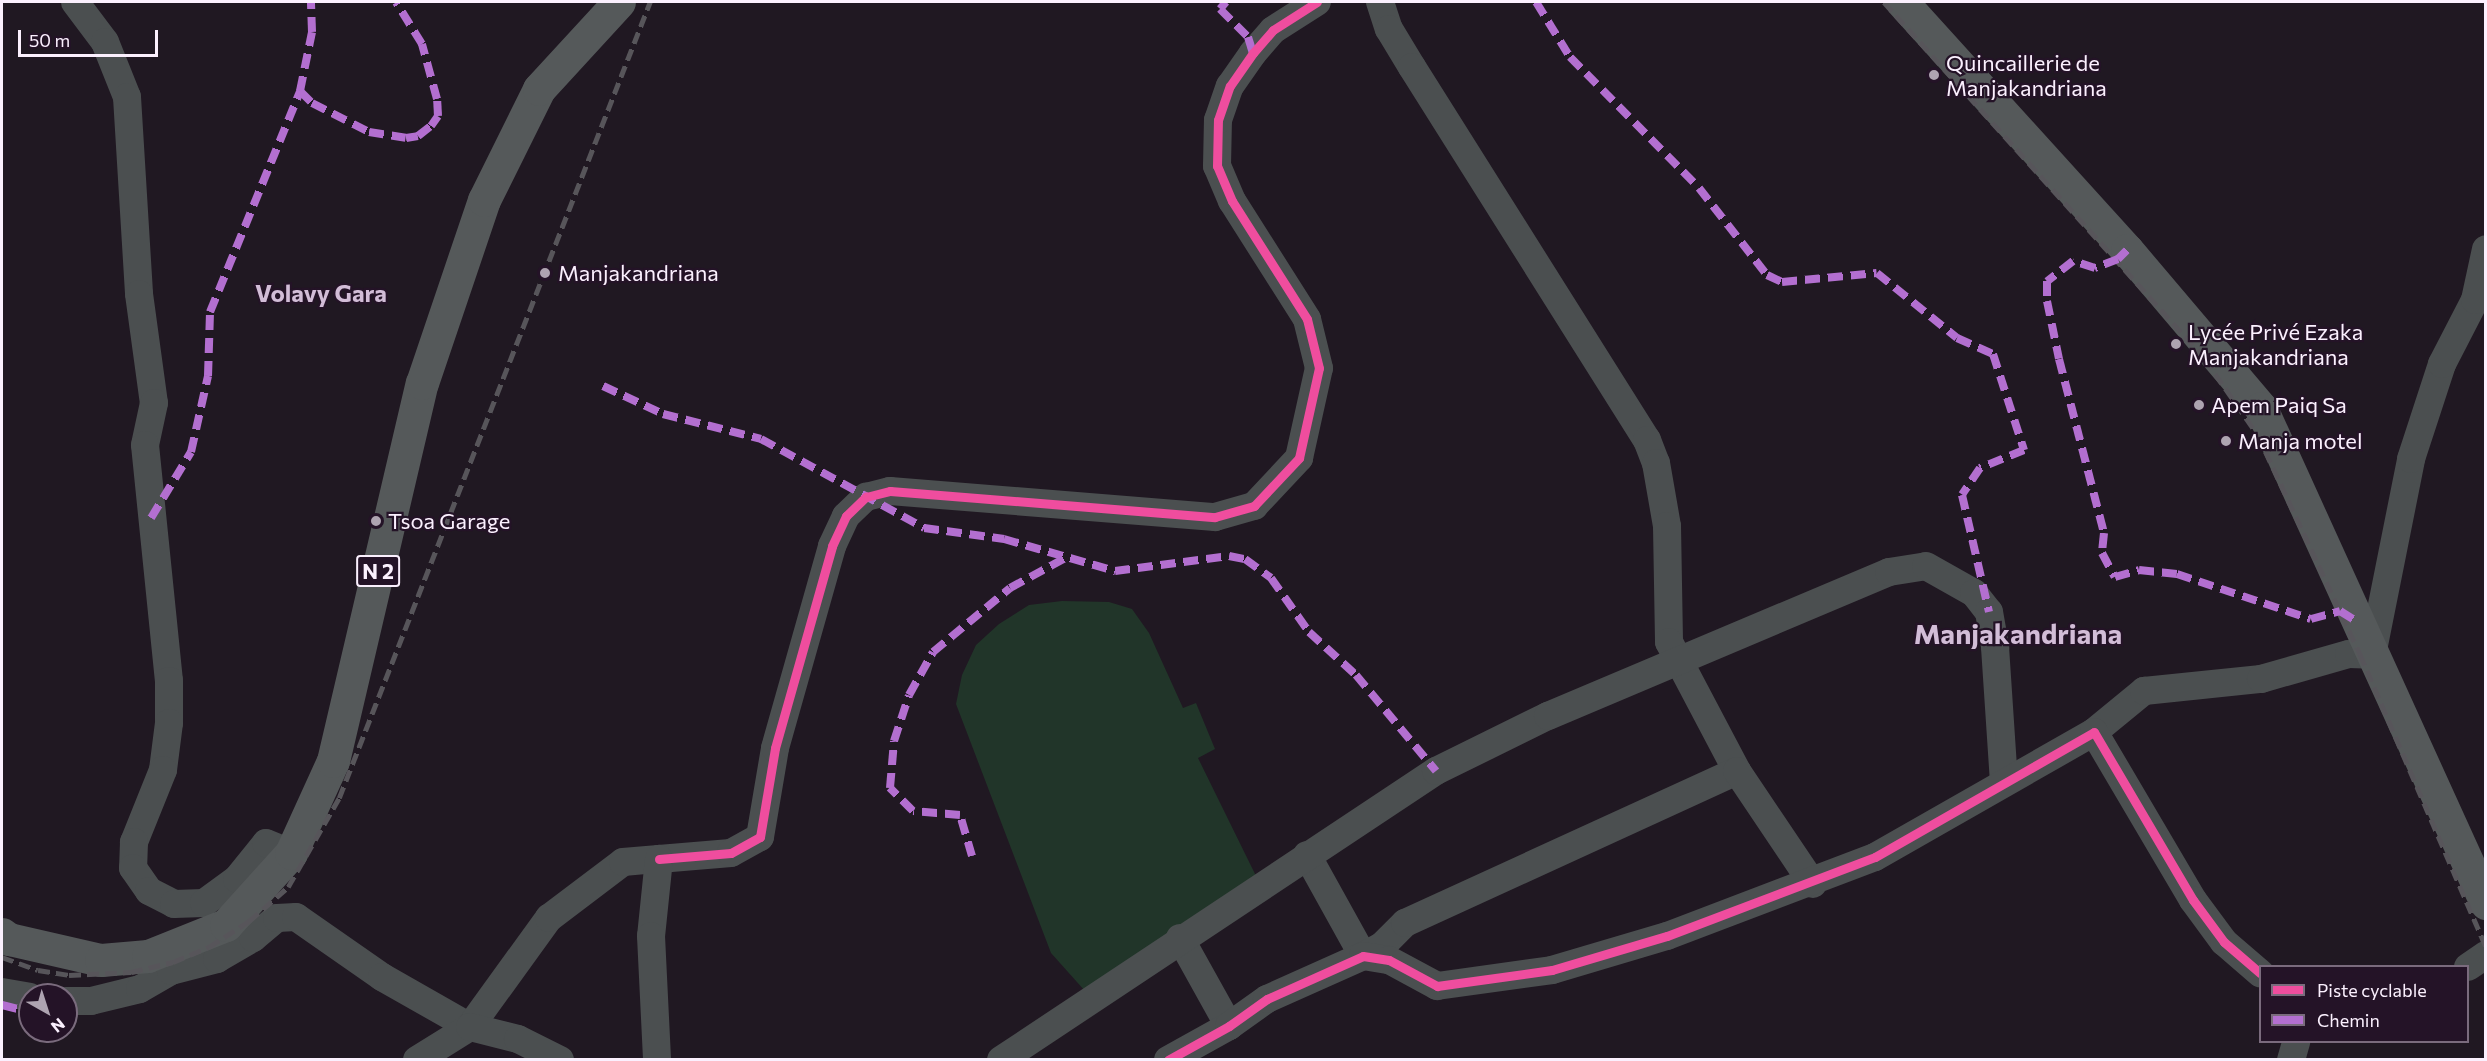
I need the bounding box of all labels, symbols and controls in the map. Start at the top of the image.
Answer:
scale bar [21,18,160,56]
text: 50 m [29,29,70,51]
place label: Quincaillerie de Manjakandriana [1946,49,2107,100]
marker: Quincaillerie de Manjakandriana [1927,68,1941,82]
place label: Manjakandriana [558,260,719,286]
marker: Manjakandriana [536,264,554,282]
district label: Volavy Gara [255,279,387,307]
place label: Lycée Privé Ezaka Manjakandriana [2188,318,2363,370]
marker: Lycée Privé Ezaka Manjakandriana [2169,337,2183,351]
place label: Apem Paiq Sa [2211,392,2347,418]
marker: Apem Paiq Sa [2192,398,2206,412]
place label: Manja motel [2238,428,2363,454]
marker: Manja motel [2219,434,2233,448]
place label: Tsoa Garage [388,508,510,534]
marker: Tsoa Garage [369,514,383,528]
road number: N 2 [356,553,400,589]
district label: Manjakandriana [1914,616,2122,650]
legend [2259,965,2469,1043]
text: Piste cyclable [2317,979,2427,1001]
north arrow [18,983,78,1043]
text: Chemin [2317,1009,2380,1031]
text: N [48,1015,69,1037]

